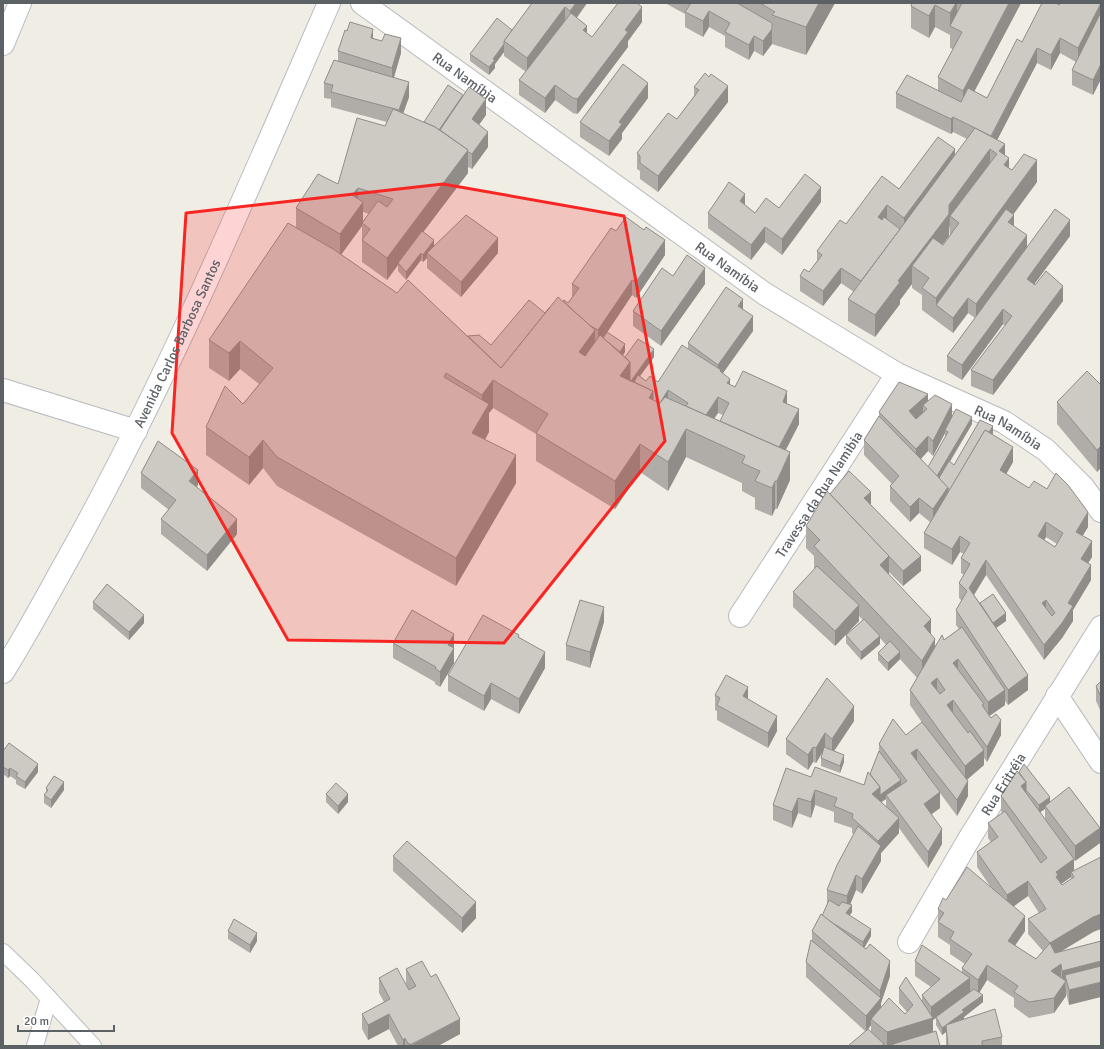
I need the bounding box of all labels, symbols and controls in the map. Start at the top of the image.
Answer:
street label: Rua Namíbia [429,48,501,106]
street label: Rua Namíbia [692,238,763,296]
street label: Avenida Carlos Barbosa Santos [130,257,224,430]
street label: Rua Namíbia [972,401,1046,454]
street label: Travessa da Rua Namibia [772,428,866,561]
street label: Rua Eritréia [977,749,1029,819]
scale bar [18,1007,114,1033]
text: 20 m [24,1014,49,1029]

